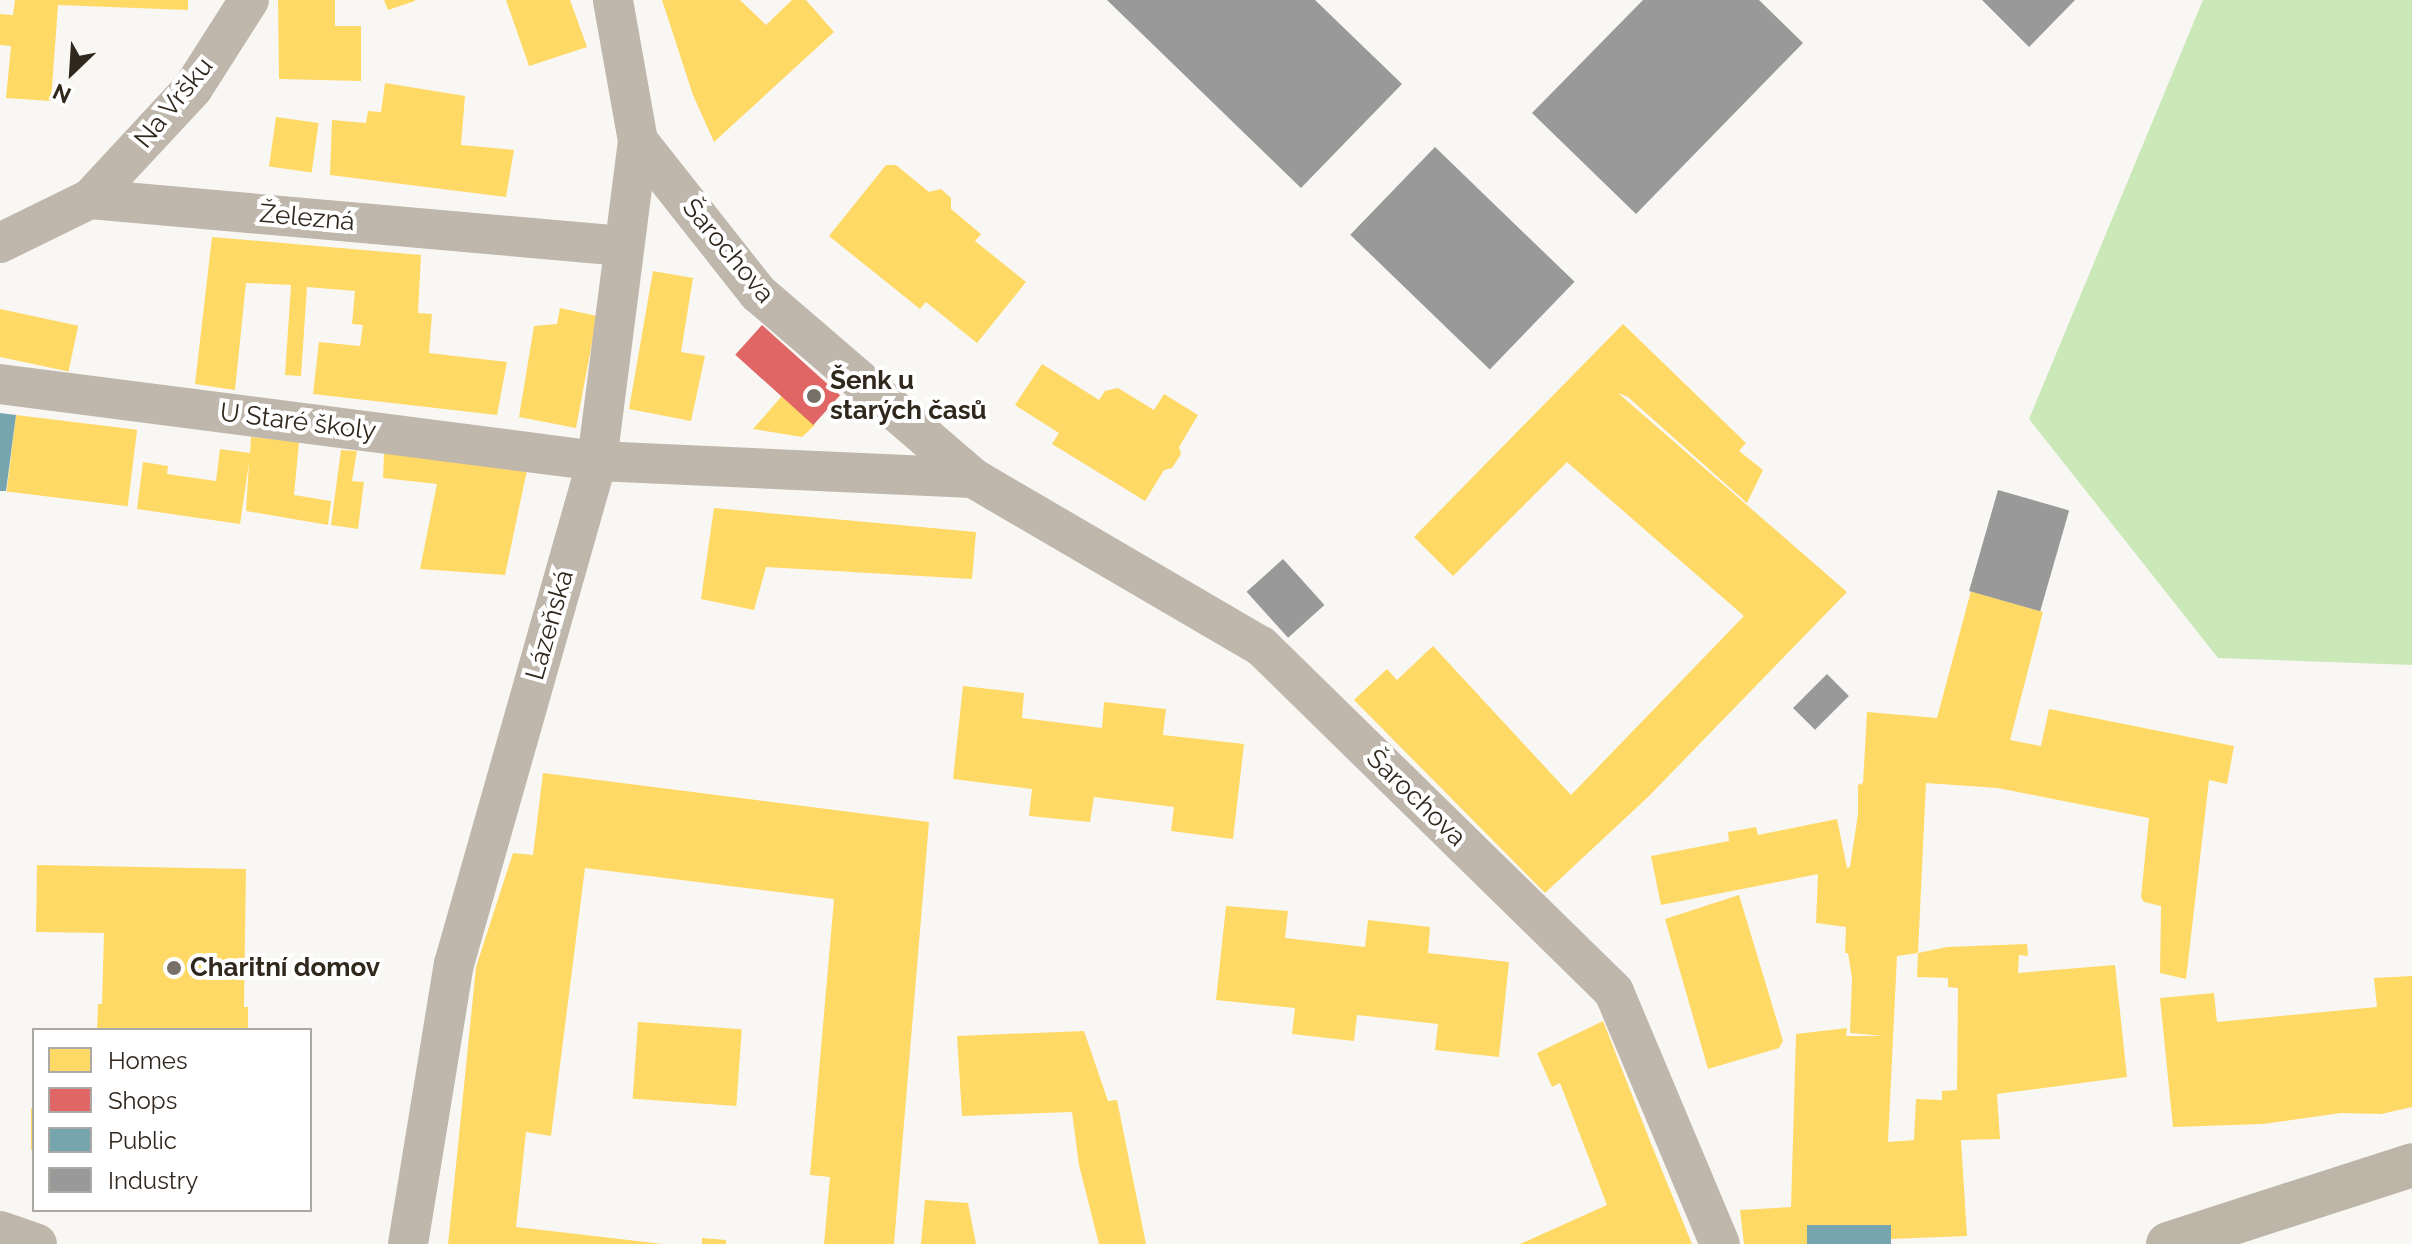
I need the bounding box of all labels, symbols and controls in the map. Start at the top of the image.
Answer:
north arrow [32,32,112,112]
street label: Na Vršku [128,51,220,155]
text: N [49,78,75,109]
street label: Šarochova [675,193,781,309]
street label: Železná [258,198,356,238]
place label: Šenk u starých časů [830,365,987,426]
marker: Šenk u starých časů [805,387,823,405]
street label: U Staré školy [218,397,378,447]
street label: Lázeňská [519,567,581,683]
street label: Šarochova [1360,743,1472,853]
place label: Charitní domov [190,952,380,984]
marker: Charitní domov [165,959,183,977]
legend [32,1028,312,1212]
text: Homes [108,1046,188,1075]
text: Shops [108,1086,177,1115]
text: Public [108,1126,177,1155]
text: Industry [108,1166,198,1195]

